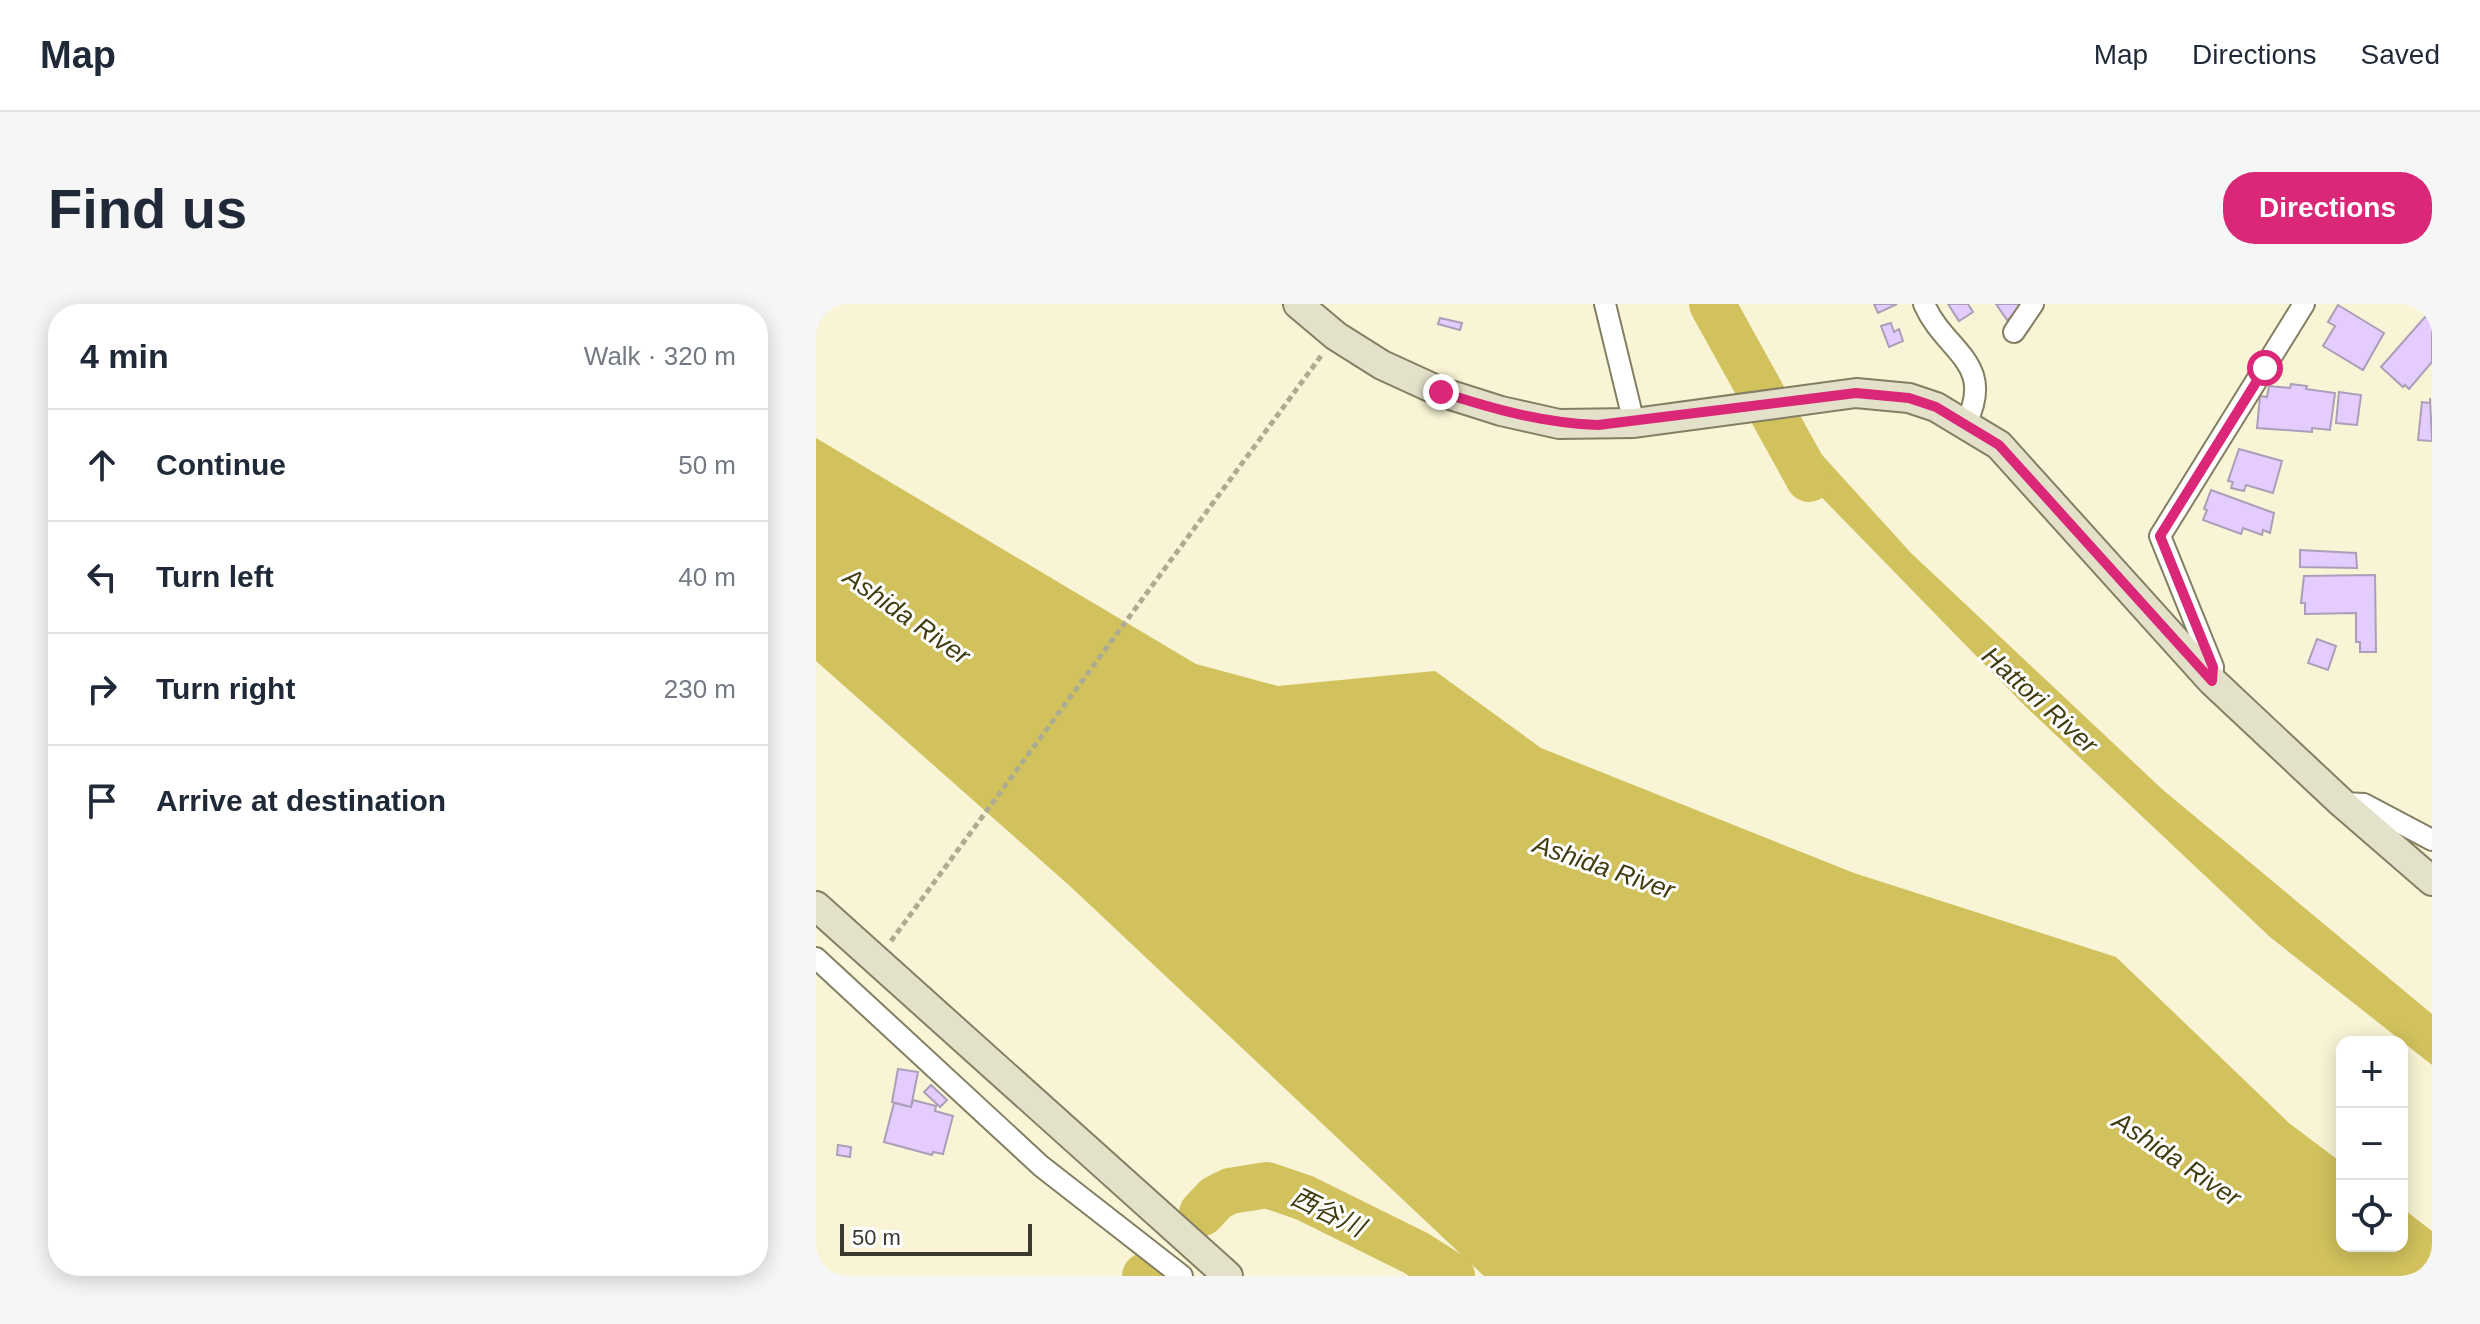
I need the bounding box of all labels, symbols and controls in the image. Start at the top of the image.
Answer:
text: Map [40,34,116,76]
text: Map [2094,39,2148,70]
text: Directions [2192,39,2317,70]
text: Saved [2361,39,2440,70]
button: Directions [2223,172,2432,244]
text: Find us [48,177,247,240]
text: 4 min [80,337,169,375]
text: Walk · 320 m [584,341,736,371]
route start [2247,350,2283,386]
route end [1423,374,1459,410]
icon: ahead [80,443,124,487]
text: Continue [156,448,286,481]
text: 50 m [678,450,736,480]
icon: left [80,555,124,599]
text: Turn left [156,560,274,593]
water label: Ashida River [836,560,977,671]
text: 40 m [678,562,736,592]
water label: Hattori River [1976,641,2105,760]
icon: right [80,667,124,711]
text: Turn right [156,672,295,705]
text: 230 m [664,674,736,704]
icon: arrive [80,779,124,823]
text: Arrive at destination [156,784,446,817]
water label: Ashida River [1528,828,1680,906]
map controls [2336,1036,2408,1252]
button: + [2336,1036,2408,1108]
water label: Ashida River [2106,1104,2248,1213]
button: − [2336,1108,2408,1180]
button: locate [2336,1180,2408,1252]
water label: 西谷川 [1286,1181,1372,1244]
scale bar [840,1220,1032,1256]
text: 50 m [852,1225,901,1250]

